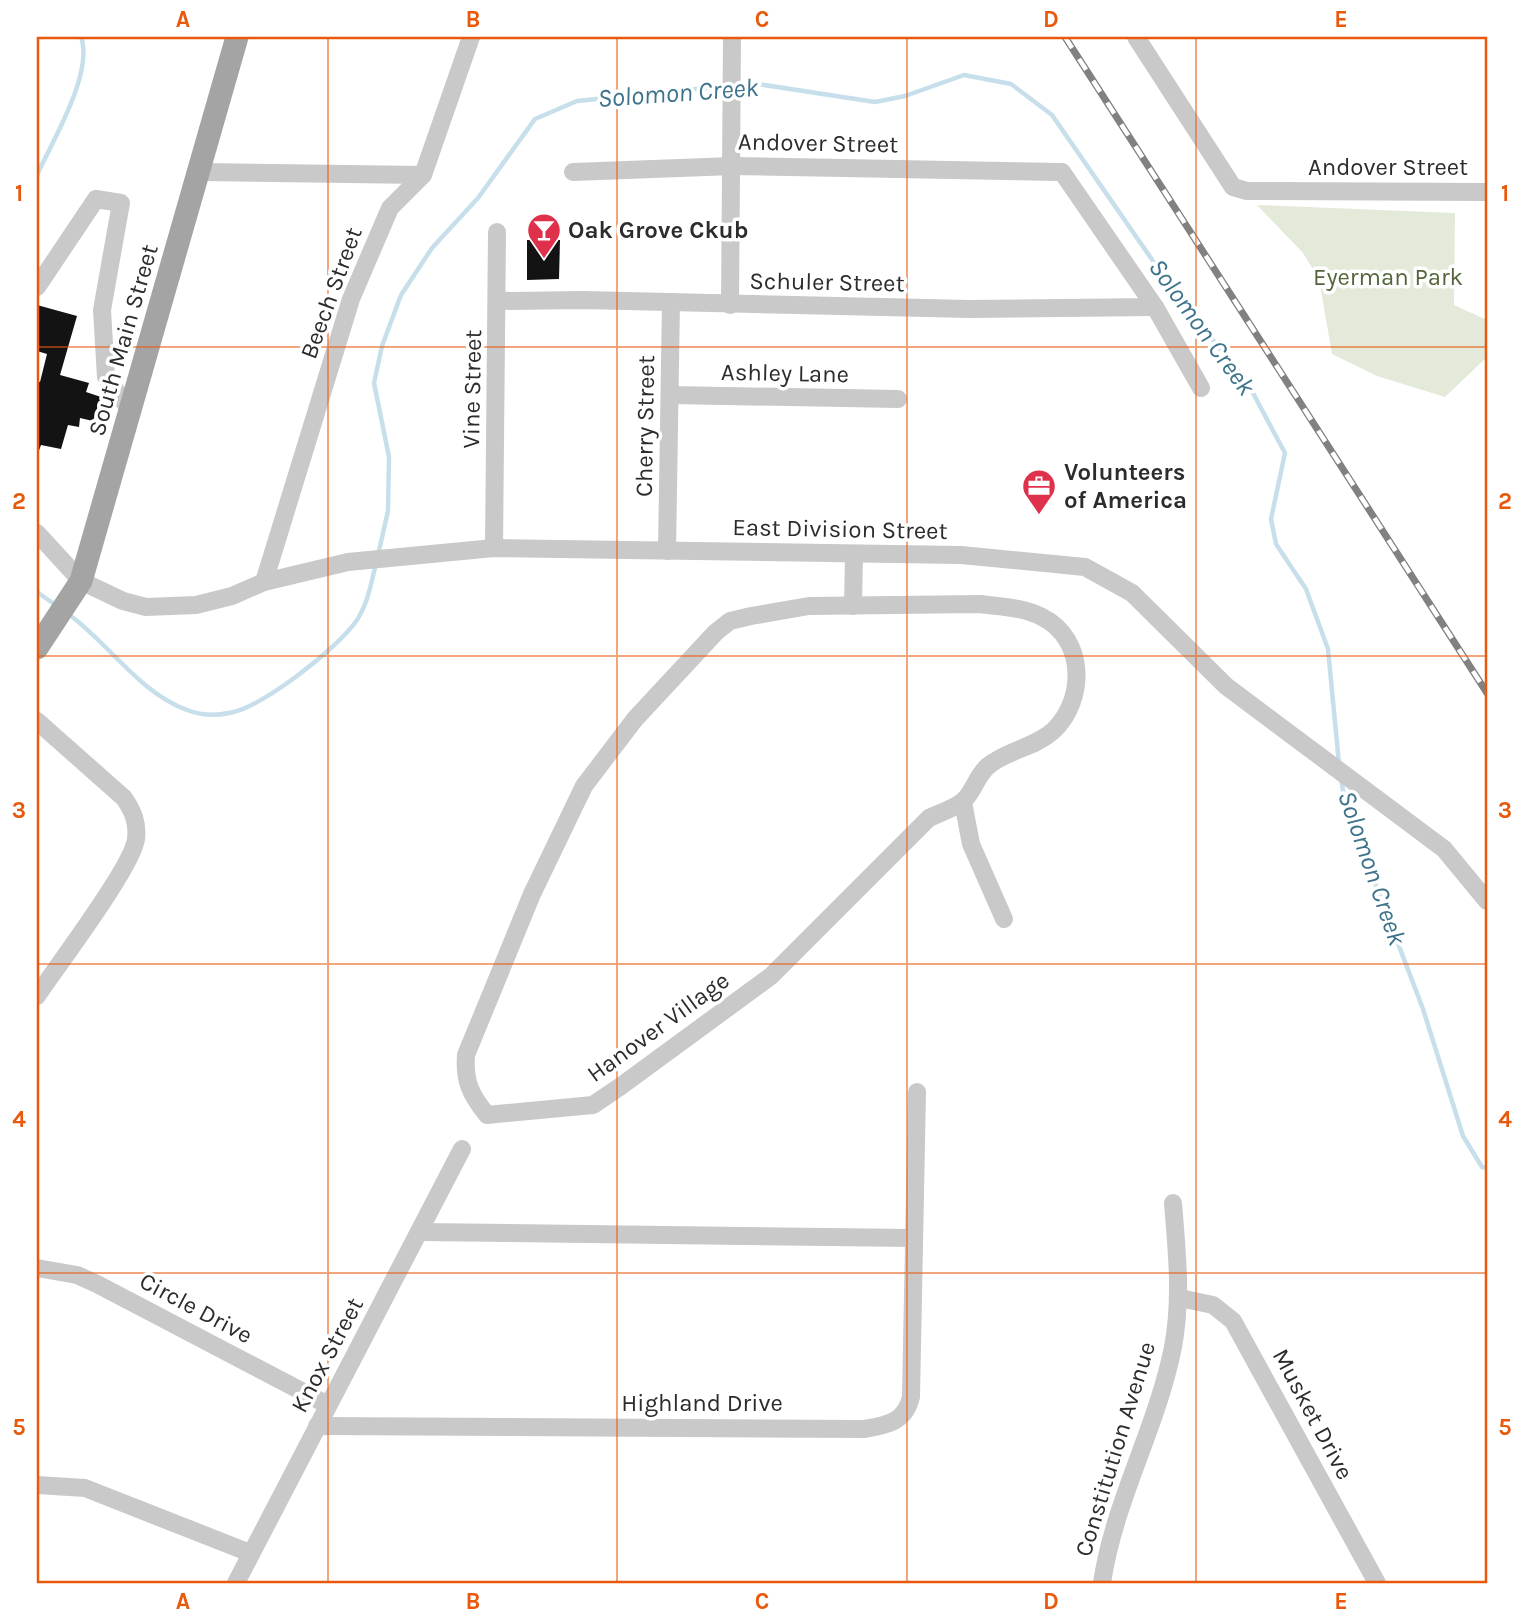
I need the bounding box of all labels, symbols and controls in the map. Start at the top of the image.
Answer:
text: A [176,6,190,33]
text: B [466,6,480,33]
text: C [755,6,769,33]
text: D [1043,6,1059,33]
text: E [1334,6,1348,33]
water label: Solomon Creek [597,72,760,114]
street label: Andover Street [738,128,898,158]
street label: Andover Street [1308,153,1468,181]
text: 1 [15,180,23,207]
text: 1 [1501,180,1509,207]
bar icon: Oak Grove Ckub [525,211,563,260]
place label: Oak Grove Ckub [568,216,748,244]
street label: Beech Street [294,223,368,363]
street label: South Main Street [82,241,164,439]
water label: Solomon Creek [1142,253,1262,402]
park label: Eyerman Park [1313,263,1463,291]
street label: Schuler Street [749,267,905,297]
street label: Vine Street [457,329,487,449]
street label: Cherry Street [630,355,660,497]
street label: Ashley Lane [721,358,849,388]
place label: Volunteers of America [1064,458,1187,514]
office icon: Volunteers of America [1020,467,1058,516]
text: 2 [12,488,26,515]
text: 2 [1498,488,1512,515]
street label: East Division Street [732,513,948,545]
water label: Solomon Creek [1331,787,1413,950]
text: 3 [12,797,26,824]
text: 3 [1498,797,1512,824]
street label: Hanover Village [581,966,735,1088]
text: 4 [12,1106,26,1133]
text: 4 [1498,1106,1512,1133]
street label: Circle Drive [135,1267,257,1349]
street label: Knox Street [285,1293,369,1417]
street label: Constitution Avenue [1069,1338,1161,1560]
street label: Musket Drive [1267,1344,1359,1484]
street label: Highland Drive [621,1389,783,1417]
text: 5 [12,1414,26,1441]
text: 5 [1498,1414,1512,1441]
text: A [176,1588,190,1615]
text: B [466,1588,480,1615]
text: C [755,1588,769,1615]
text: D [1043,1588,1059,1615]
text: E [1334,1588,1348,1615]

